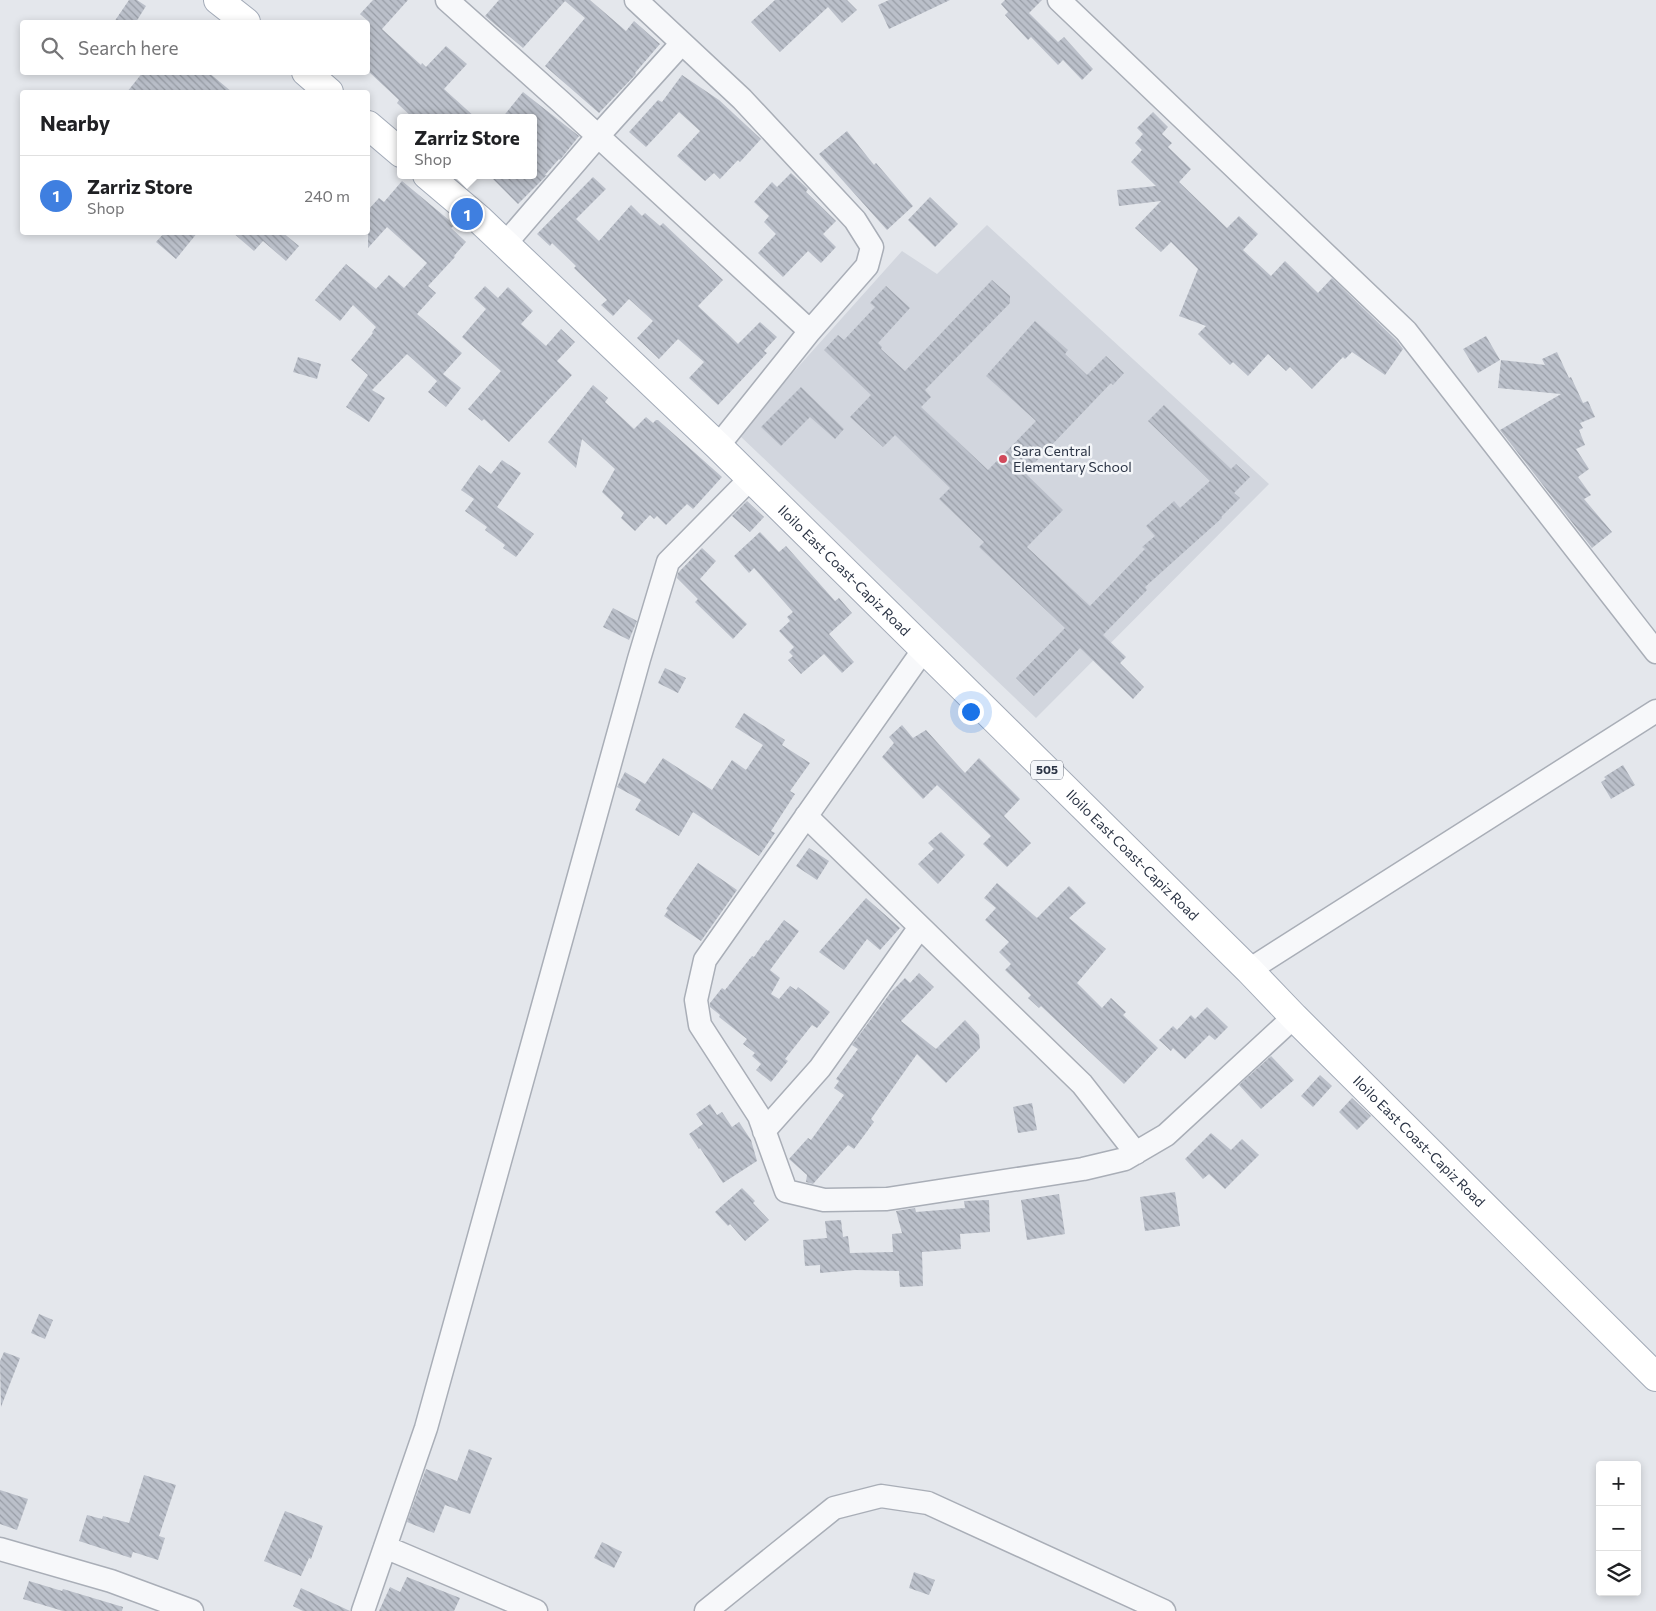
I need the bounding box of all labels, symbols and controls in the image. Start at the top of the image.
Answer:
search box [20,20,370,75]
icon: search [38,34,66,62]
text: Search here [78,36,178,59]
text: Nearby [40,110,110,135]
popup [397,114,537,179]
text: Zarriz Store [414,126,520,149]
text: Shop [414,149,452,168]
text: Zarriz Store [87,175,193,198]
text: 1 [52,186,60,205]
text: 240 m [304,186,350,205]
pin: 1 [451,195,483,233]
text: Shop [87,198,125,217]
place label: Sara Central Elementary School [1013,442,1132,475]
marker: Sara Central Elementary School [997,453,1009,465]
street label: Iloilo East Coast-Capiz Road [775,501,914,639]
your location [958,699,984,725]
road number: 505 [1031,760,1063,780]
street label: Iloilo East Coast-Capiz Road [1063,786,1202,924]
street label: Iloilo East Coast-Capiz Road [1350,1072,1489,1210]
map controls [1596,1461,1641,1596]
button: + [1596,1461,1641,1506]
button: − [1596,1506,1641,1551]
button: layers [1596,1551,1641,1596]

